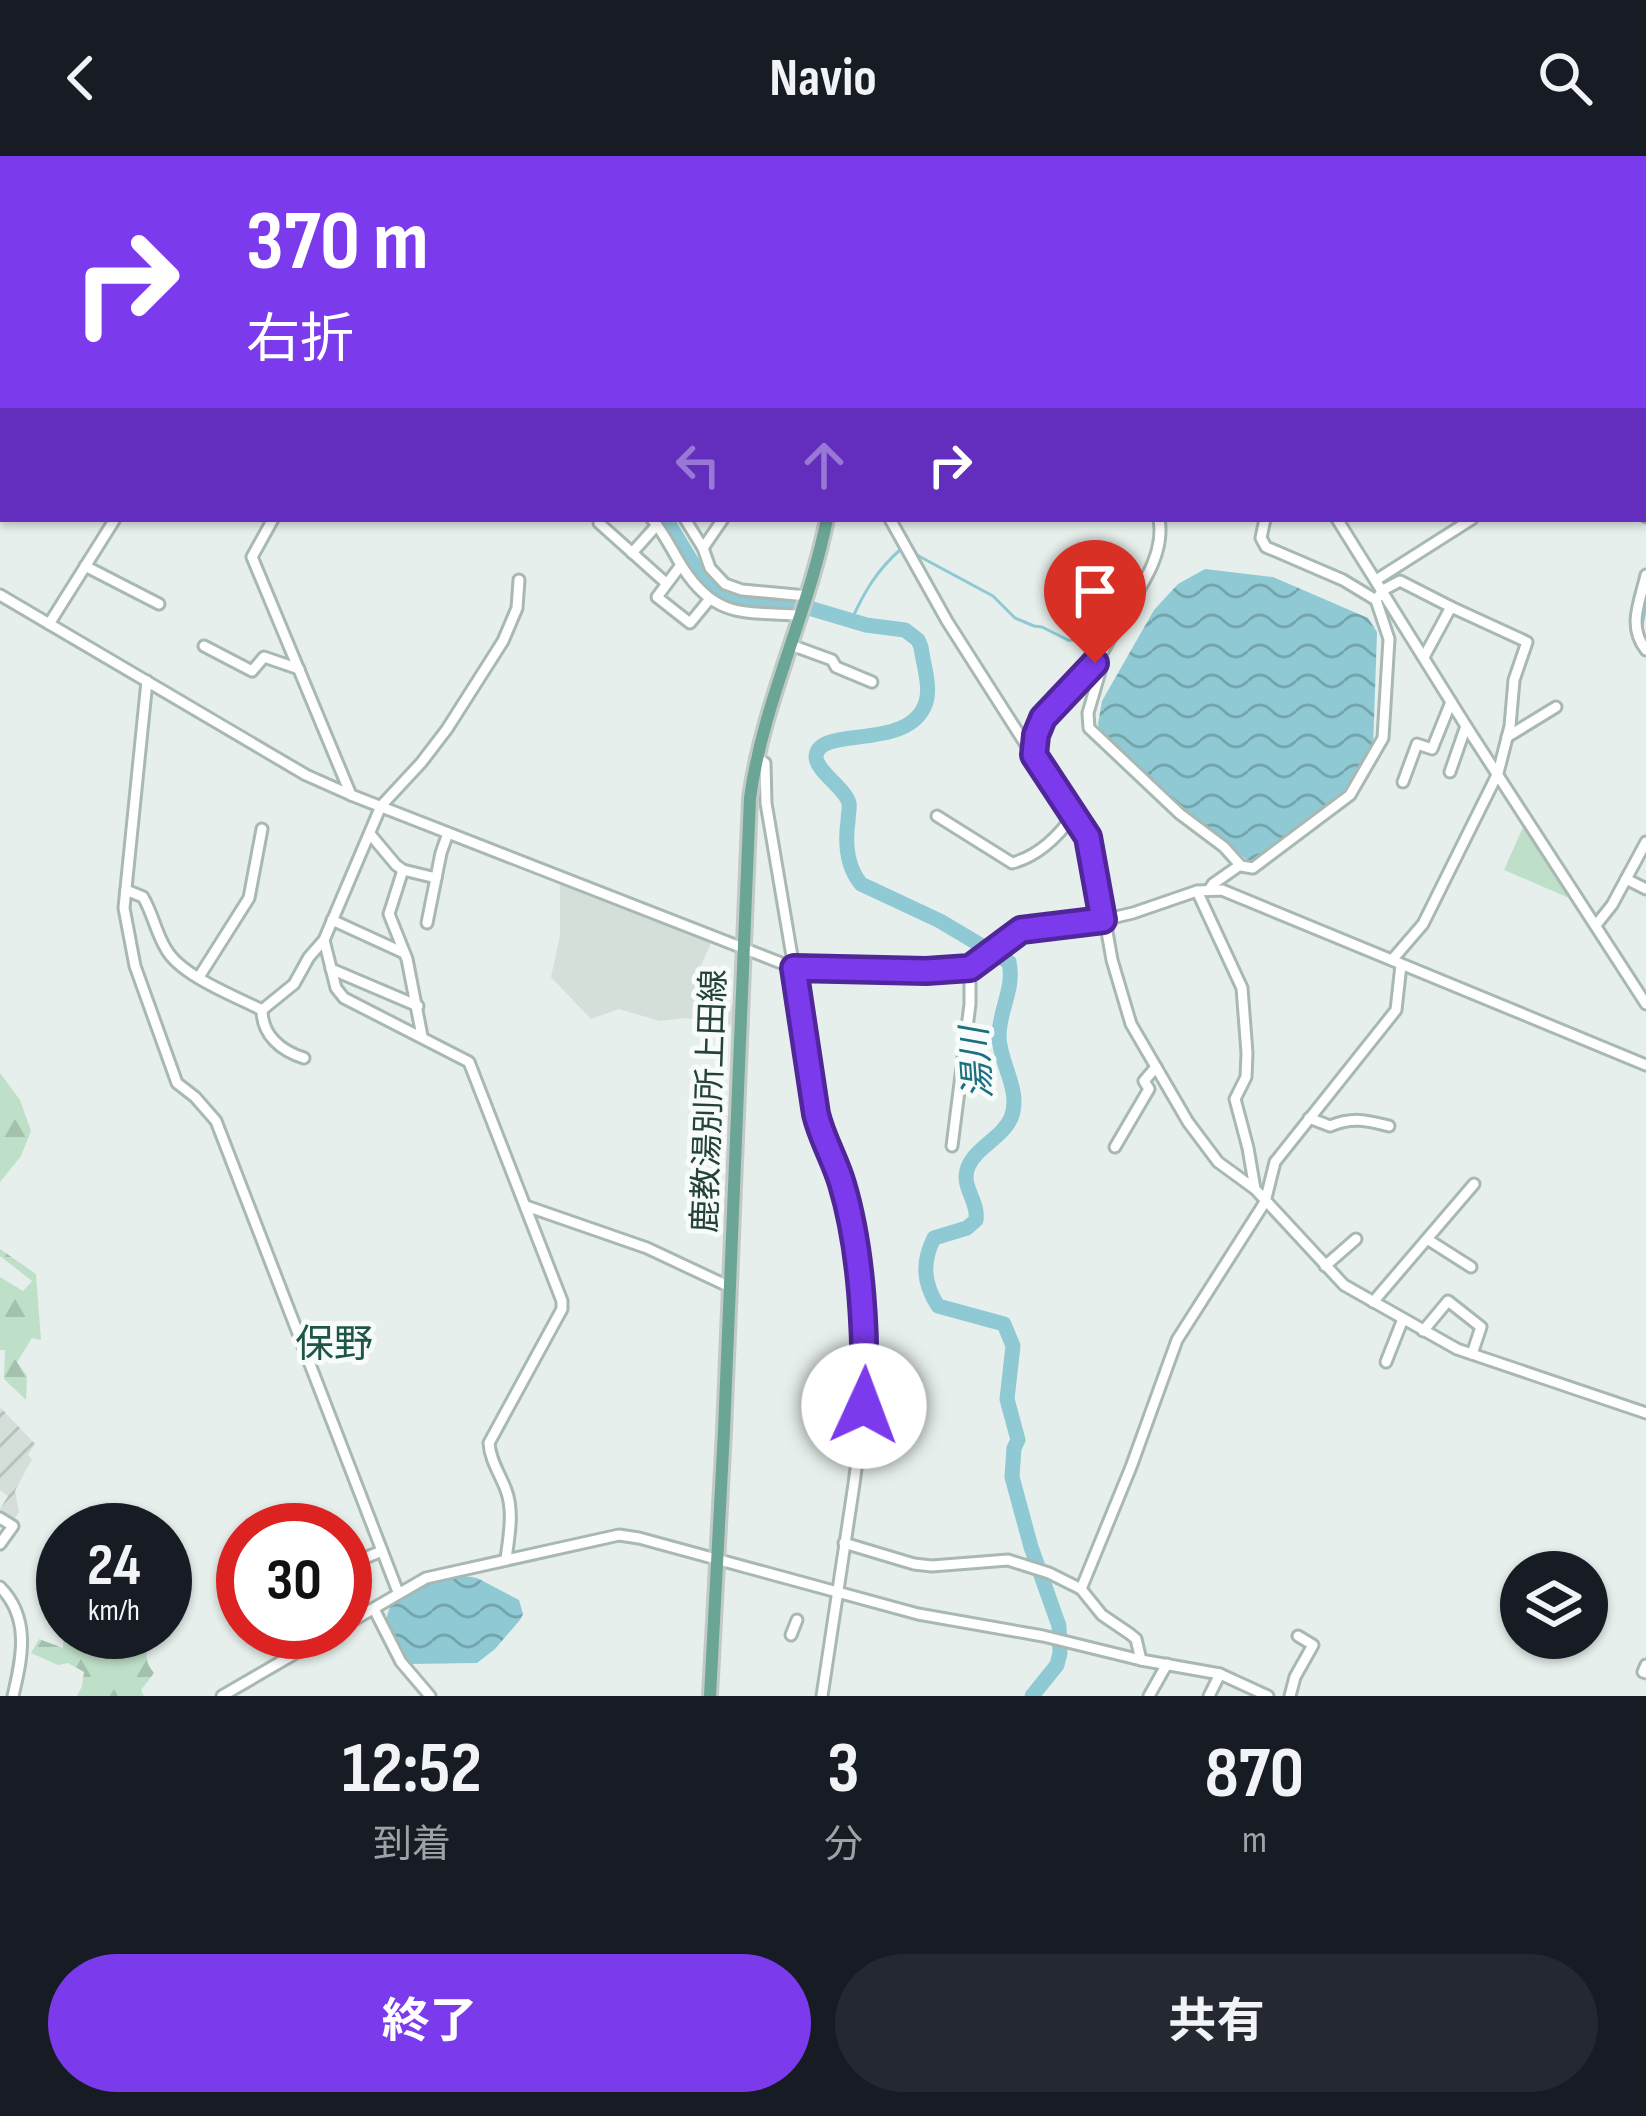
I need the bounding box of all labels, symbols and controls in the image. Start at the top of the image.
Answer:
icon: back [48,45,114,111]
icon: search [1532,45,1598,111]
text: Navio [769,46,877,111]
text: 370 m [246,192,429,293]
icon: right [48,204,204,360]
text: 右折 [246,308,354,373]
icon: left [665,432,731,498]
icon: ahead [791,432,857,498]
icon: right [917,432,983,498]
pin [1044,540,1146,663]
icon: arrive [1062,558,1128,624]
street label: 鹿教湯別所上田線 [685,968,735,1234]
water label: 湯川 [954,1022,1002,1100]
district label: 保野 [295,1322,373,1369]
position arrow [801,1343,927,1469]
speed limit sign: 30 [216,1503,372,1659]
text: 24 [87,1530,141,1602]
map controls [1500,1551,1608,1659]
button: layers [1500,1551,1608,1659]
text: km/h [88,1593,140,1629]
text: 12:52 [342,1726,482,1813]
text: 3 [827,1726,859,1813]
text: 870 [1205,1731,1304,1818]
text: m [1242,1817,1267,1864]
text: 到着 [373,1822,451,1869]
text: 分 [824,1822,863,1869]
button: 終了 [48,1954,811,2092]
button: 共有 [835,1954,1598,2092]

